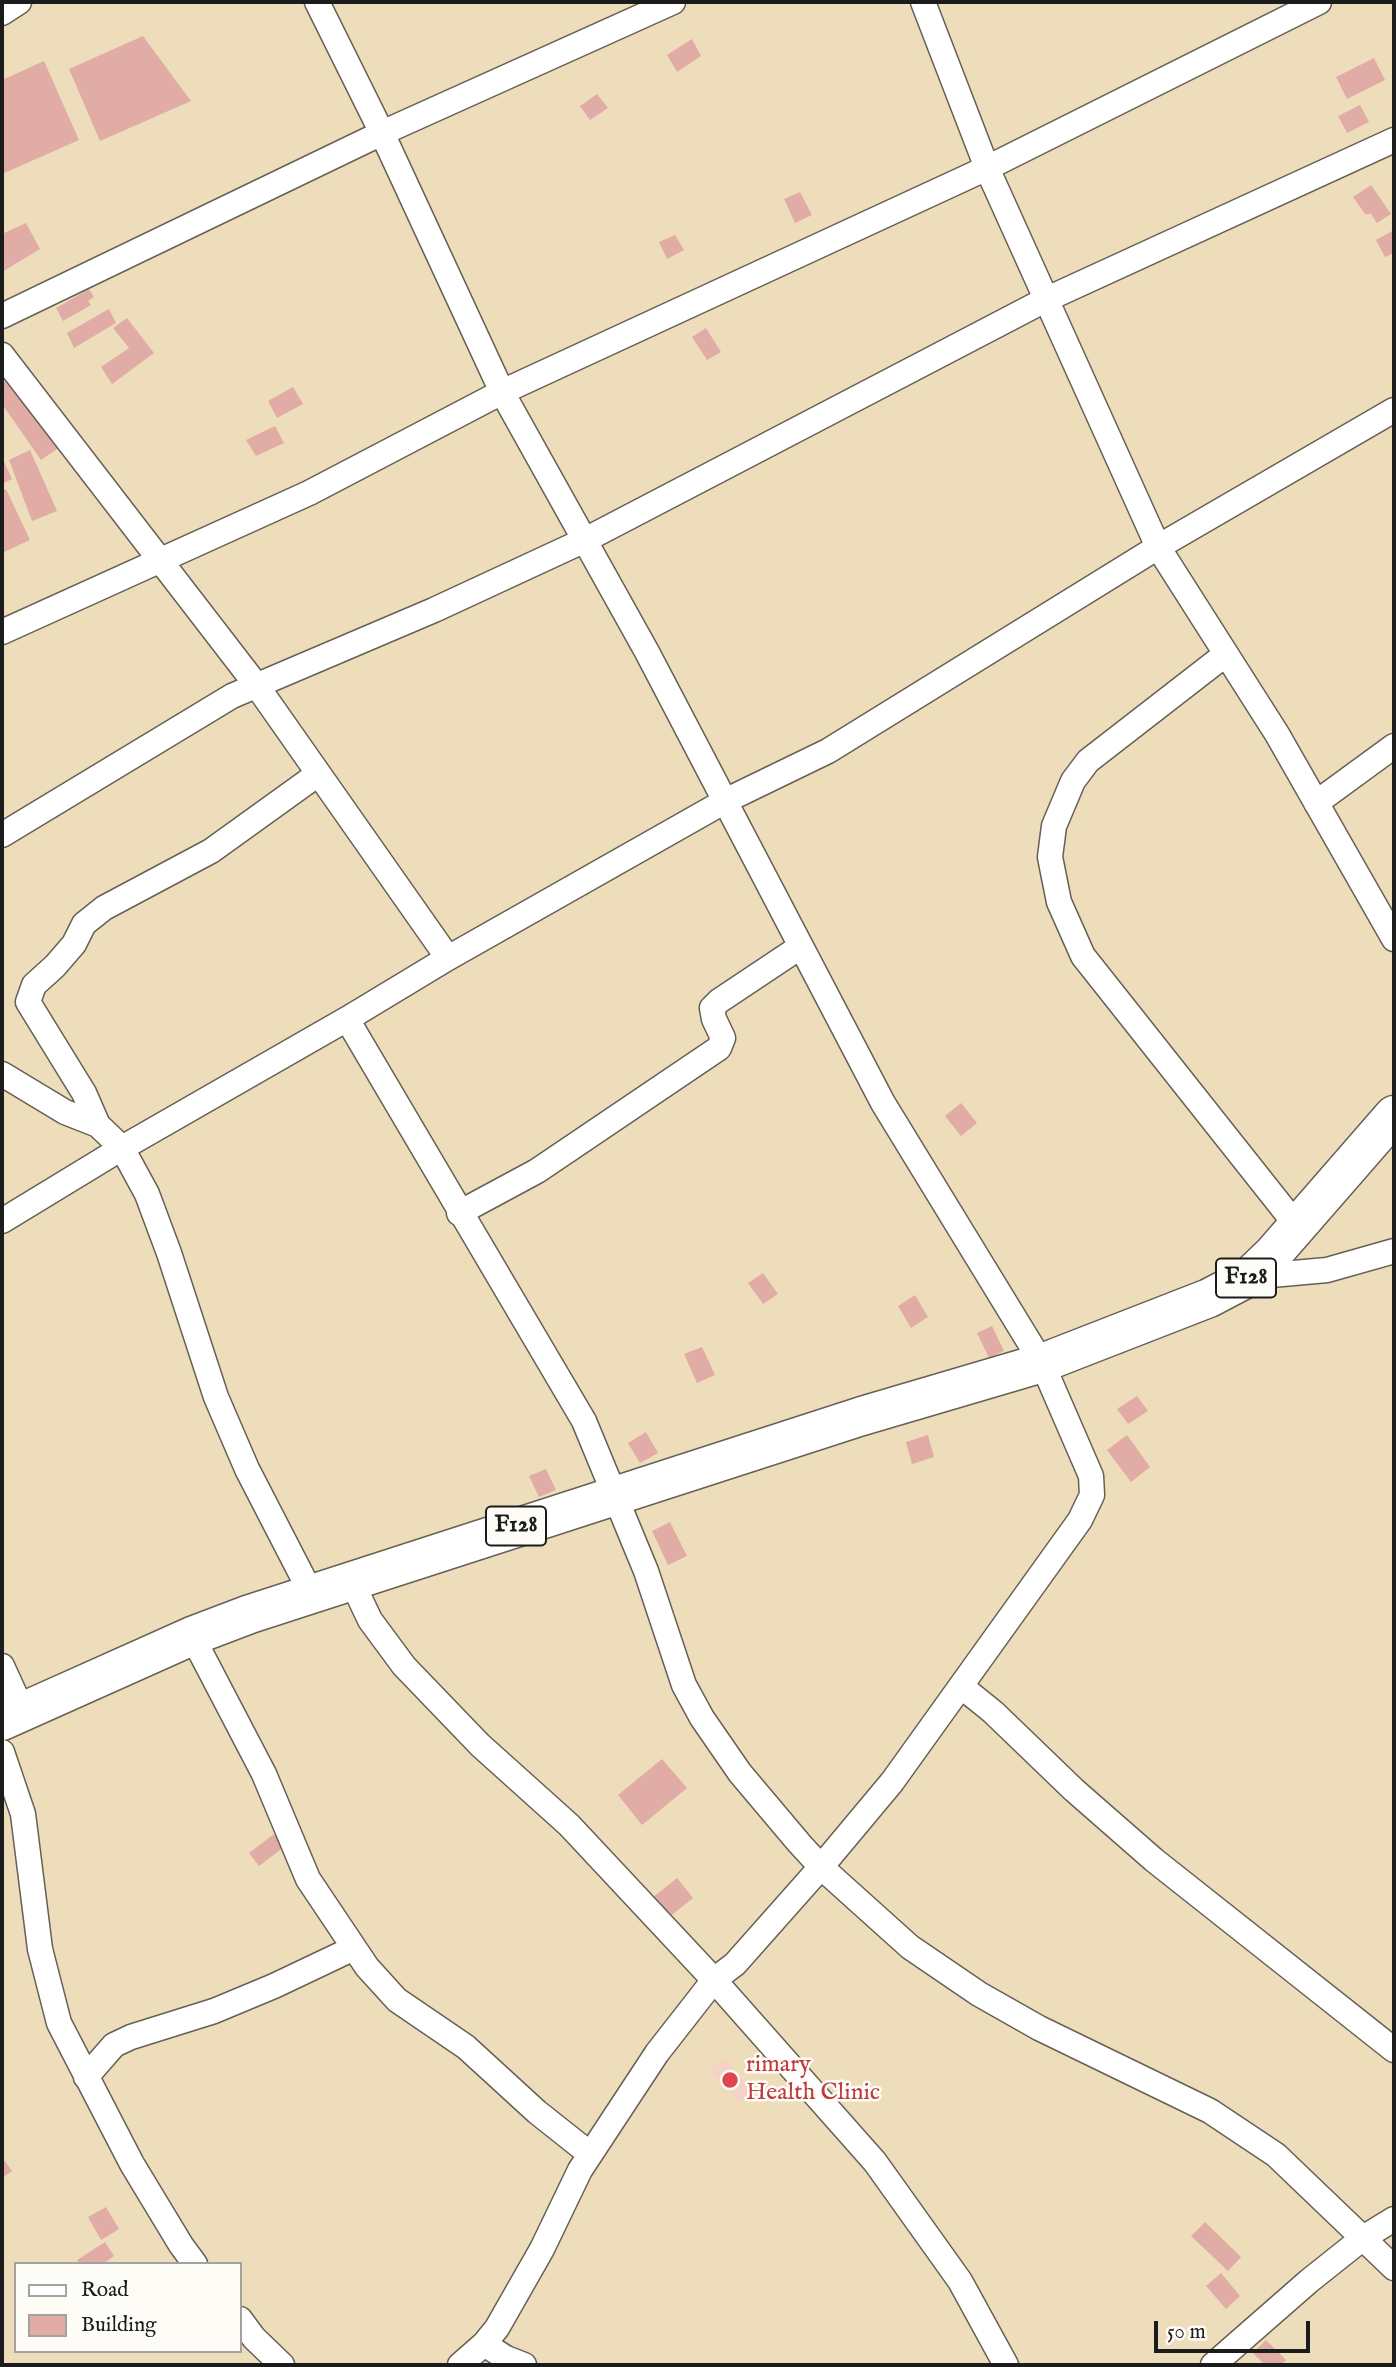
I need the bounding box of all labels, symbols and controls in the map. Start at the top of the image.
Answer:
road number: F128 [1216,1259,1276,1298]
road number: F128 [486,1506,546,1546]
place label: rimary Health Clinic [746,2052,880,2108]
marker: rimary Health Clinic [720,2070,740,2090]
legend [14,2262,242,2353]
text: Road [81,2277,128,2304]
scale bar [1158,2308,1314,2352]
text: Building [81,2312,156,2339]
text: 50 m [1167,2319,1206,2346]

